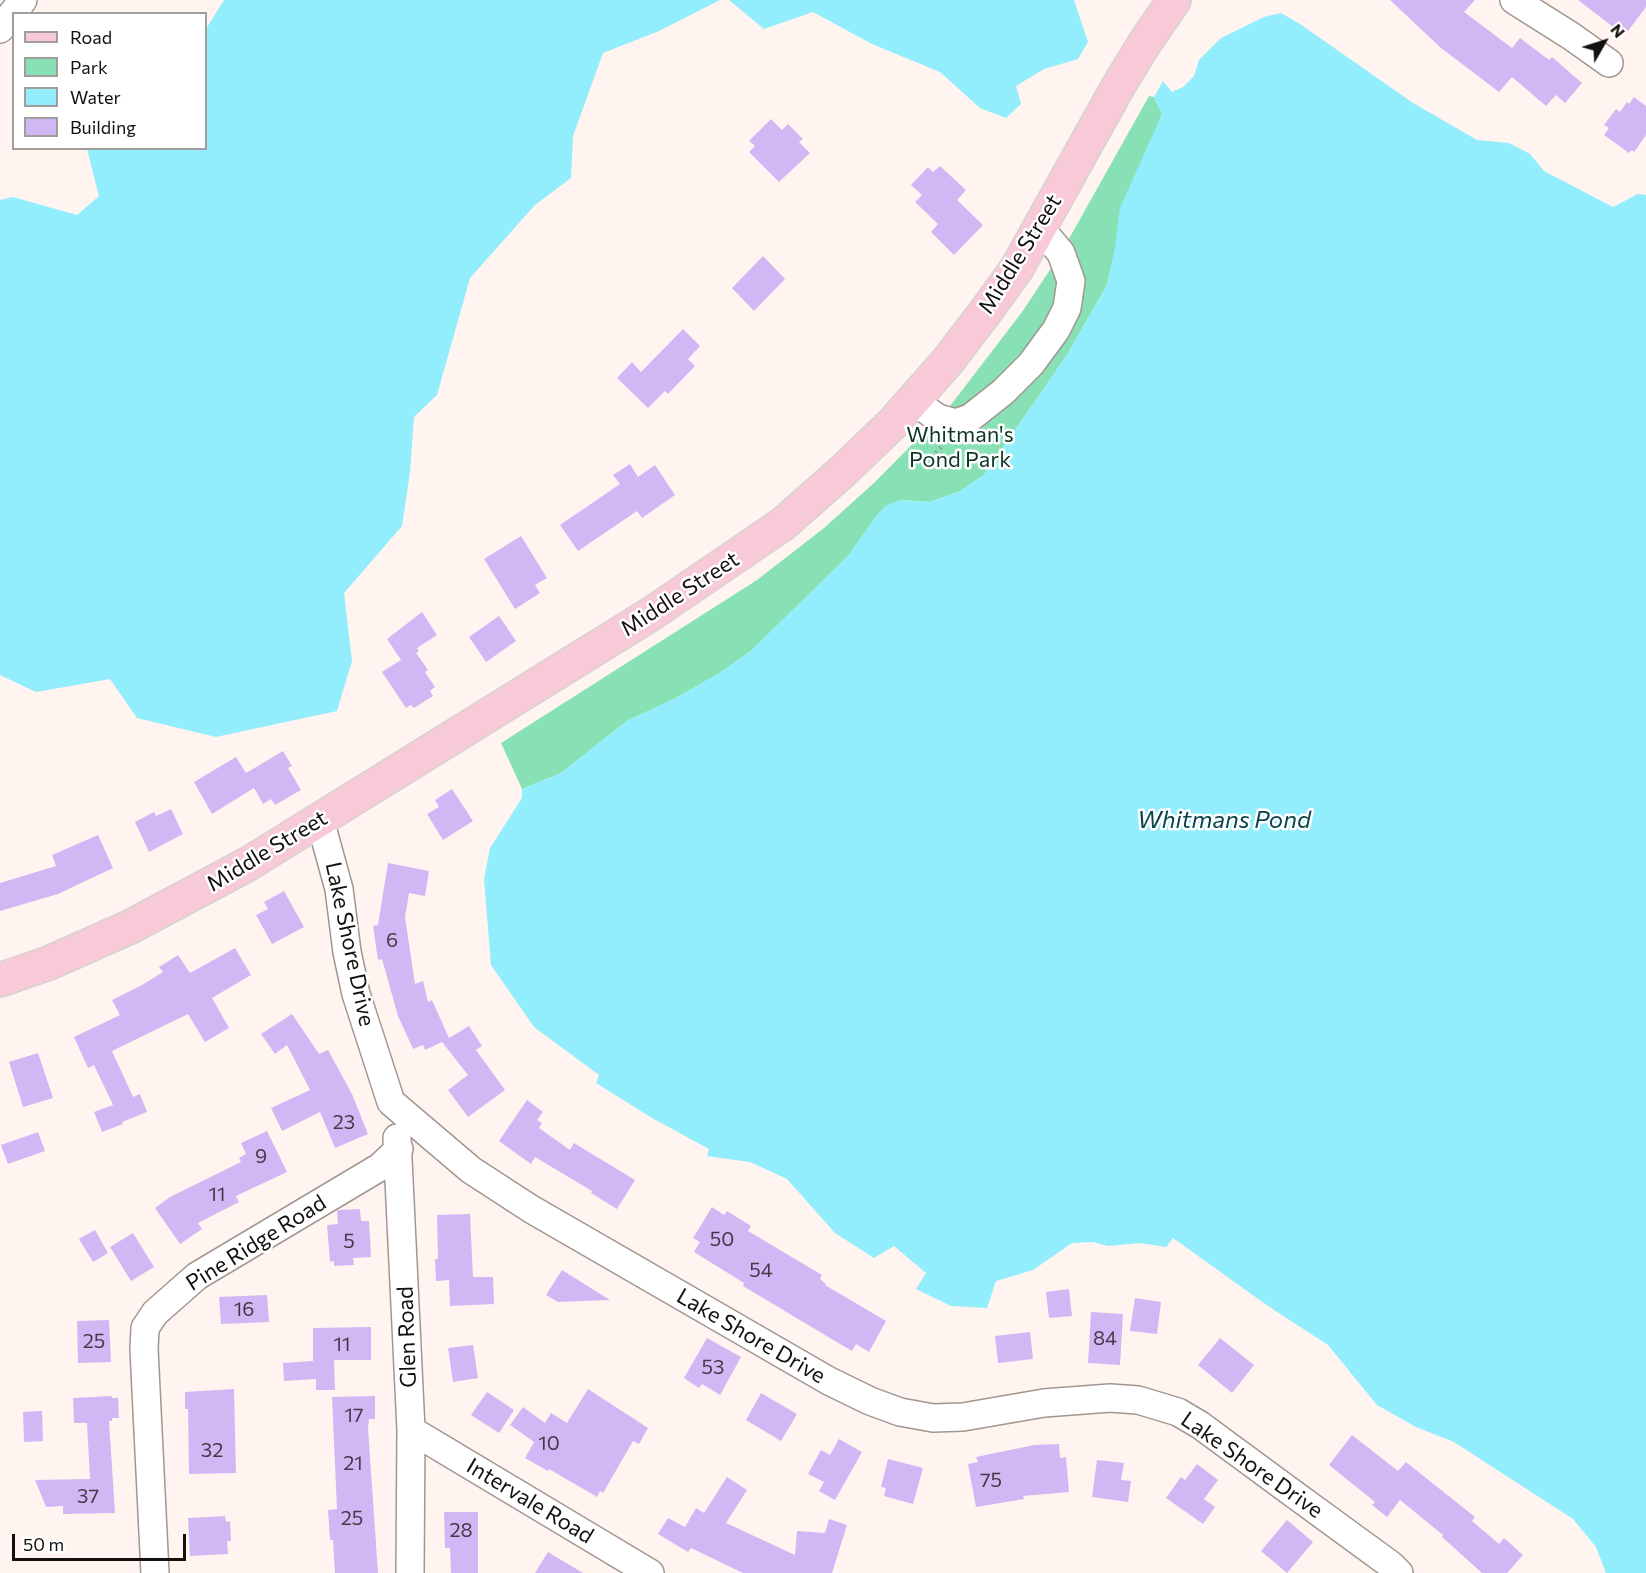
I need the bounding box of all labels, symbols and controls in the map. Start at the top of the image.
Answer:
legend [12,12,207,150]
north arrow [1574,12,1634,72]
text: N [1607,20,1630,41]
text: Road [70,26,112,48]
text: Park [70,56,108,78]
text: Water [70,86,121,108]
text: Building [70,116,136,138]
street label: Middle Street [973,189,1067,319]
park label: Whitman's Pond Park [906,422,1014,474]
street label: Middle Street [616,546,744,642]
street label: Middle Street [202,805,332,897]
water label: Whitmans Pond [1137,806,1311,834]
street label: Lake Shore Drive [320,859,380,1029]
house number: 6 [386,928,398,952]
house number: 23 [333,1110,355,1134]
house number: 9 [255,1144,267,1168]
house number: 11 [208,1182,226,1206]
street label: Pine Ridge Road [181,1189,331,1297]
house number: 50 [710,1227,734,1251]
house number: 5 [343,1229,355,1253]
house number: 54 [749,1258,773,1282]
street label: Lake Shore Drive [672,1283,830,1389]
street label: Glen Road [392,1286,422,1388]
house number: 16 [234,1297,254,1321]
house number: 84 [1093,1326,1117,1350]
house number: 25 [83,1329,105,1353]
house number: 11 [333,1332,351,1356]
house number: 53 [702,1355,724,1379]
house number: 17 [344,1403,364,1427]
street label: Lake Shore Drive [1176,1406,1328,1524]
house number: 10 [538,1431,560,1455]
house number: 32 [201,1438,223,1462]
house number: 21 [343,1451,363,1475]
street label: Intervale Road [462,1453,598,1549]
house number: 75 [980,1468,1002,1492]
house number: 37 [77,1484,99,1508]
house number: 25 [341,1506,363,1530]
house number: 28 [449,1518,473,1542]
scale bar [15,1522,189,1560]
text: 50 m [23,1533,64,1555]

